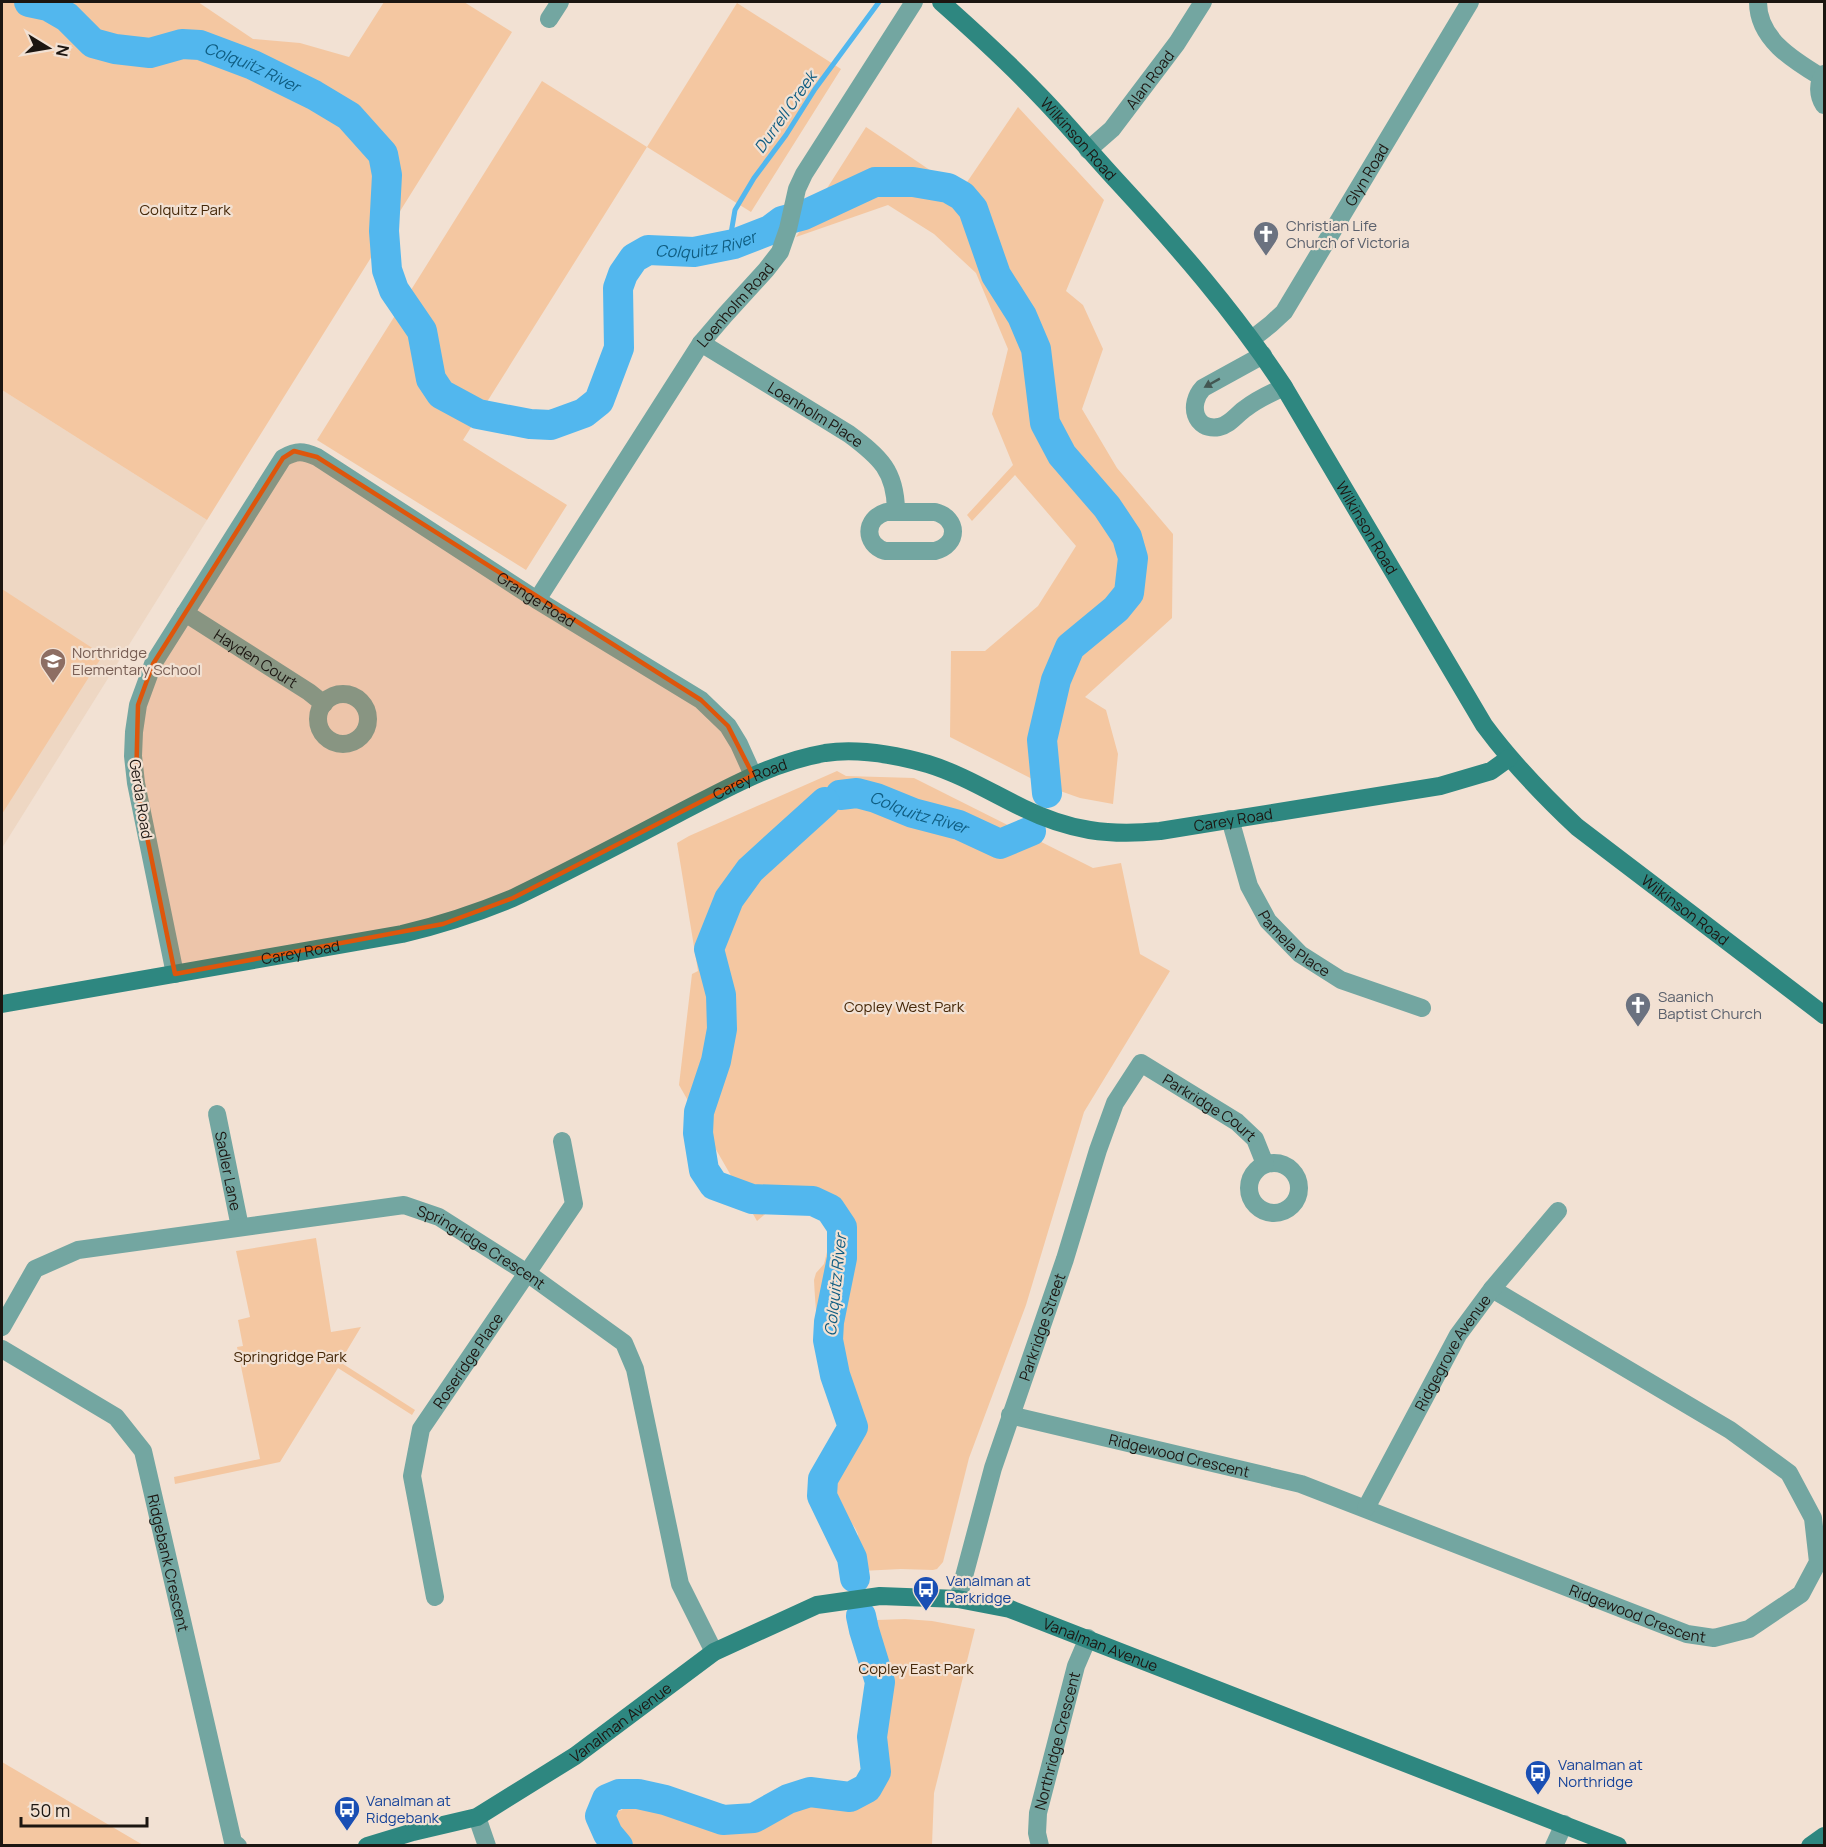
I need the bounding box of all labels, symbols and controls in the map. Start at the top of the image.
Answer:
north arrow [18,18,78,78]
water label: Colquitz River [201,37,306,98]
text: N [51,43,75,59]
street label: Alan Road [1120,46,1179,113]
water label: Durrell Creek [749,65,823,157]
street label: Wilkinson Road [1036,92,1121,185]
street label: Glyn Road [1339,140,1393,210]
park label: Colquitz Park [139,199,231,220]
place label: Christian Life Church of Victoria [1286,215,1410,253]
church icon: Christian Life Church of Victoria [1251,219,1281,257]
water label: Colquitz River [655,225,761,264]
street label: Loenholm Road [692,258,778,351]
street label: Loenholm Place [764,376,868,452]
one-way arrow [1203,378,1220,388]
street label: Wilkinson Road [1331,477,1403,578]
street label: Grange Road [493,566,580,632]
street label: Hayden Court [210,624,302,693]
place label: Northridge Elementary School [72,642,201,680]
school or university icon: Northridge Elementary School [38,646,68,684]
street label: Carey Road [709,753,790,804]
street label: Gerda Road [124,758,158,840]
water label: Colquitz River [867,786,974,840]
street label: Carey Road [1192,803,1274,836]
street label: Wilkinson Road [1637,869,1734,950]
street label: Pamela Place [1254,906,1335,981]
street label: Carey Road [260,935,341,969]
place label: Saanich Baptist Church [1658,986,1762,1024]
church icon: Saanich Baptist Church [1623,990,1653,1028]
park label: Copley West Park [844,996,965,1017]
street label: Parkridge Court [1159,1068,1261,1146]
street label: Sadler Lane [210,1129,247,1213]
street label: Springridge Crescent [414,1200,550,1294]
water label: Colquitz River [819,1231,852,1337]
street label: Parkridge Street [1013,1270,1070,1383]
street label: Ridgegrove Avenue [1409,1290,1495,1414]
street label: Roseridge Place [428,1308,508,1412]
park label: Springridge Park [233,1346,347,1367]
street label: Ridgewood Crescent [1107,1428,1252,1482]
street label: Ridgebank Crescent [143,1492,195,1634]
place label: Vanalman at Parkridge [946,1570,1031,1608]
bus stop icon: Vanalman at Parkridge [911,1574,941,1612]
street label: Ridgewood Crescent [1566,1579,1707,1647]
street label: Vanalman Avenue [1040,1612,1161,1676]
park label: Copley East Park [858,1658,974,1679]
street label: Northridge Crescent [1029,1669,1085,1812]
street label: Vanalman Avenue [566,1677,676,1767]
place label: Vanalman at Northridge [1558,1754,1643,1792]
bus stop icon: Vanalman at Northridge [1523,1758,1553,1796]
scale bar [21,1790,147,1828]
place label: Vanalman at Ridgebank [366,1790,451,1828]
bus stop icon: Vanalman at Ridgebank [332,1794,362,1832]
text: 50 m [30,1798,70,1822]

